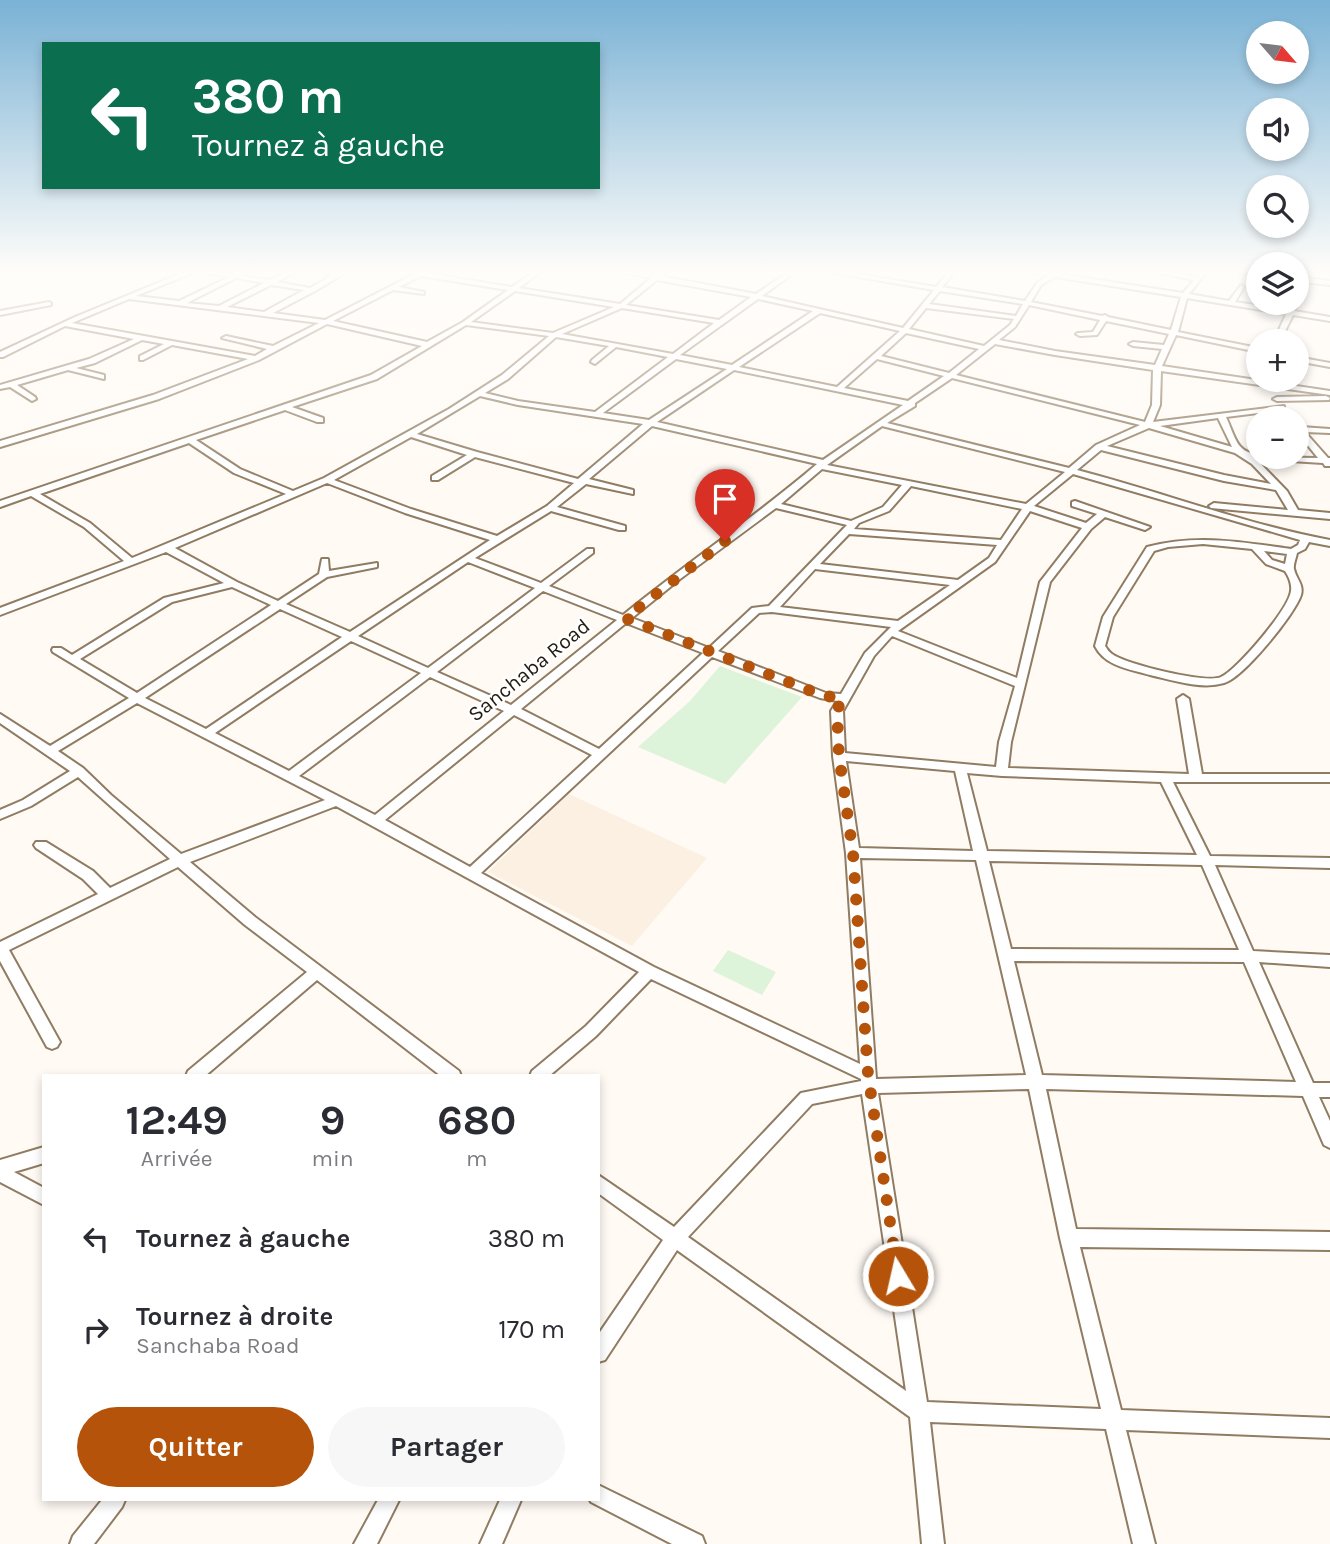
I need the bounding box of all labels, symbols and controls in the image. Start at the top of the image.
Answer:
north arrow [1246,21,1309,84]
map controls [1246,21,1309,469]
text: 380 m [192,68,344,125]
icon: left [77,70,168,161]
button: sound [1246,98,1309,161]
text: Tournez à gauche [192,127,445,164]
button: search [1246,175,1309,238]
button: layers [1246,252,1309,315]
button: + [1246,329,1309,392]
button: − [1246,406,1309,469]
pin [695,469,755,541]
icon: arrive [706,480,744,518]
street label: Sanchaba Road [463,614,595,726]
text: 12:49 [126,1095,228,1145]
text: 9 [320,1095,345,1145]
text: 680 [437,1095,516,1145]
text: Arrivée [141,1145,213,1172]
text: min [311,1145,354,1172]
text: m [466,1145,488,1172]
icon: left [77,1220,115,1258]
text: Tournez à gauche [136,1223,350,1254]
text: 380 m [488,1223,565,1254]
position arrow [861,1239,935,1313]
text: Tournez à droite [136,1301,333,1332]
icon: right [77,1311,115,1349]
text: 170 m [498,1314,565,1345]
text: Sanchaba Road [136,1332,300,1359]
button: Quitter [77,1407,314,1487]
button: Partager [328,1407,565,1487]

